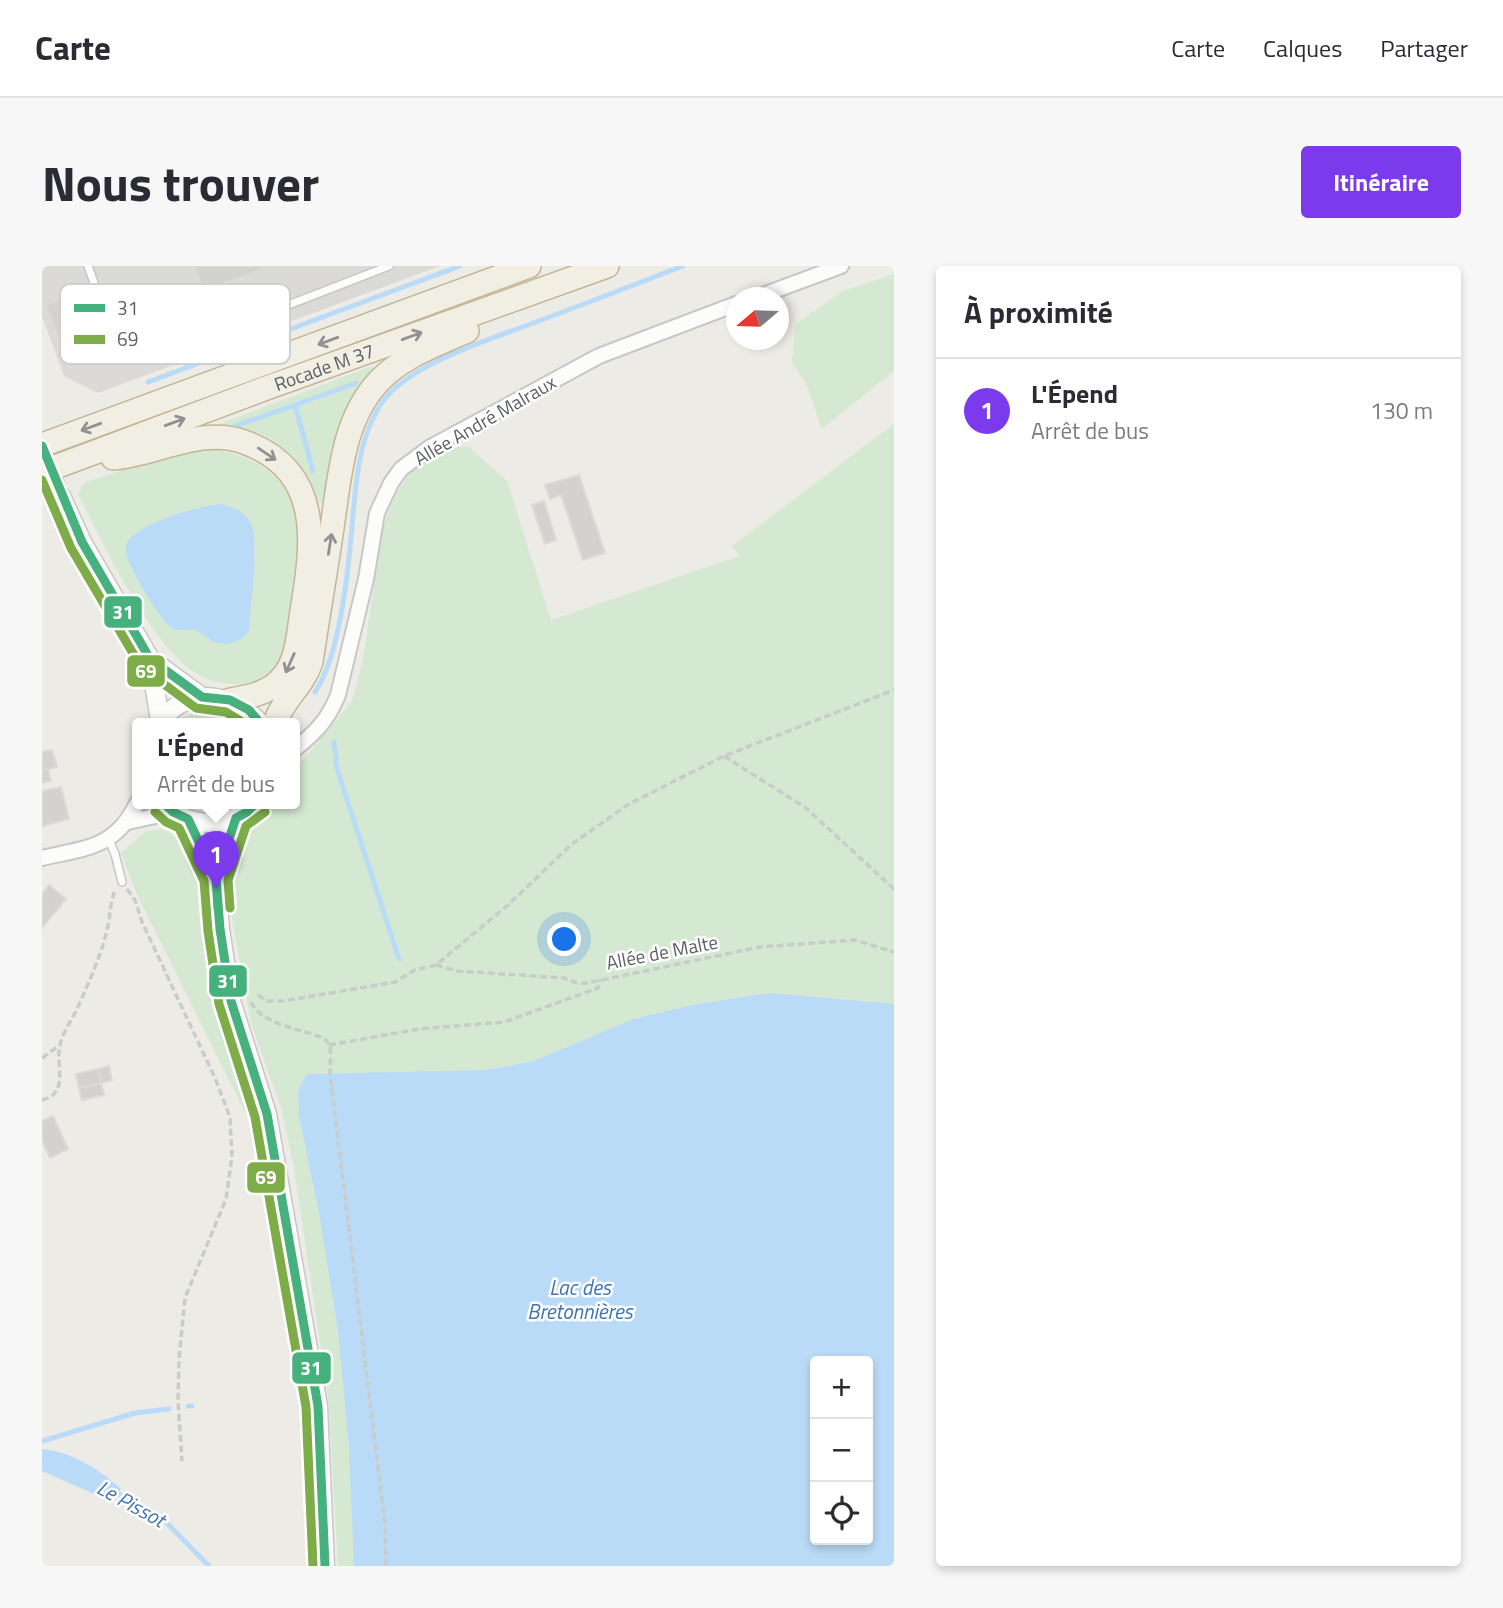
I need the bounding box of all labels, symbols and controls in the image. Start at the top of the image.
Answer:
text: Carte [35,23,111,73]
text: Carte [1171,30,1225,66]
text: Calques [1263,30,1342,66]
text: Partager [1380,30,1468,66]
text: Nous trouver [42,145,319,220]
button: Itinéraire [1301,146,1461,218]
legend [60,284,290,364]
north arrow [726,287,789,350]
text: À proximité [964,289,1113,335]
text: 31 [117,293,138,322]
text: 69 [117,324,138,353]
one-way arrow [400,329,422,341]
street label: Rocade M 37 [270,335,378,398]
one-way arrow [317,336,339,349]
street label: Allée André Malraux [408,367,562,472]
text: L'Épend [1031,374,1118,413]
text: 1 [981,393,993,428]
text: 130 m [1370,393,1433,428]
text: Arrêt de bus [1031,413,1149,448]
one-way arrow [163,415,185,428]
one-way arrow [80,422,102,435]
one-way arrow [256,447,276,461]
one-way arrow [323,533,336,556]
line badge: 31 [103,595,143,629]
text: 31 [112,597,134,626]
one-way arrow [283,652,296,673]
line badge: 69 [126,654,166,688]
text: 69 [135,656,157,685]
popup [132,718,300,809]
text: L'Épend [157,727,244,766]
text: Arrêt de bus [157,766,275,801]
pin: 1 [193,831,239,889]
your location [547,922,581,956]
street label: Allée de Malte [603,926,720,977]
line badge: 31 [208,964,248,998]
text: 31 [217,966,239,995]
line badge: 69 [246,1161,286,1194]
text: 69 [255,1162,277,1191]
water label: Lac des Bretonnières [527,1271,635,1327]
line badge: 31 [291,1351,332,1385]
text: 31 [300,1353,322,1382]
map controls [810,1356,873,1545]
button: + [810,1356,873,1419]
button: − [810,1419,873,1482]
water label: Le Pissot [91,1471,174,1536]
button: locate [810,1482,873,1545]

